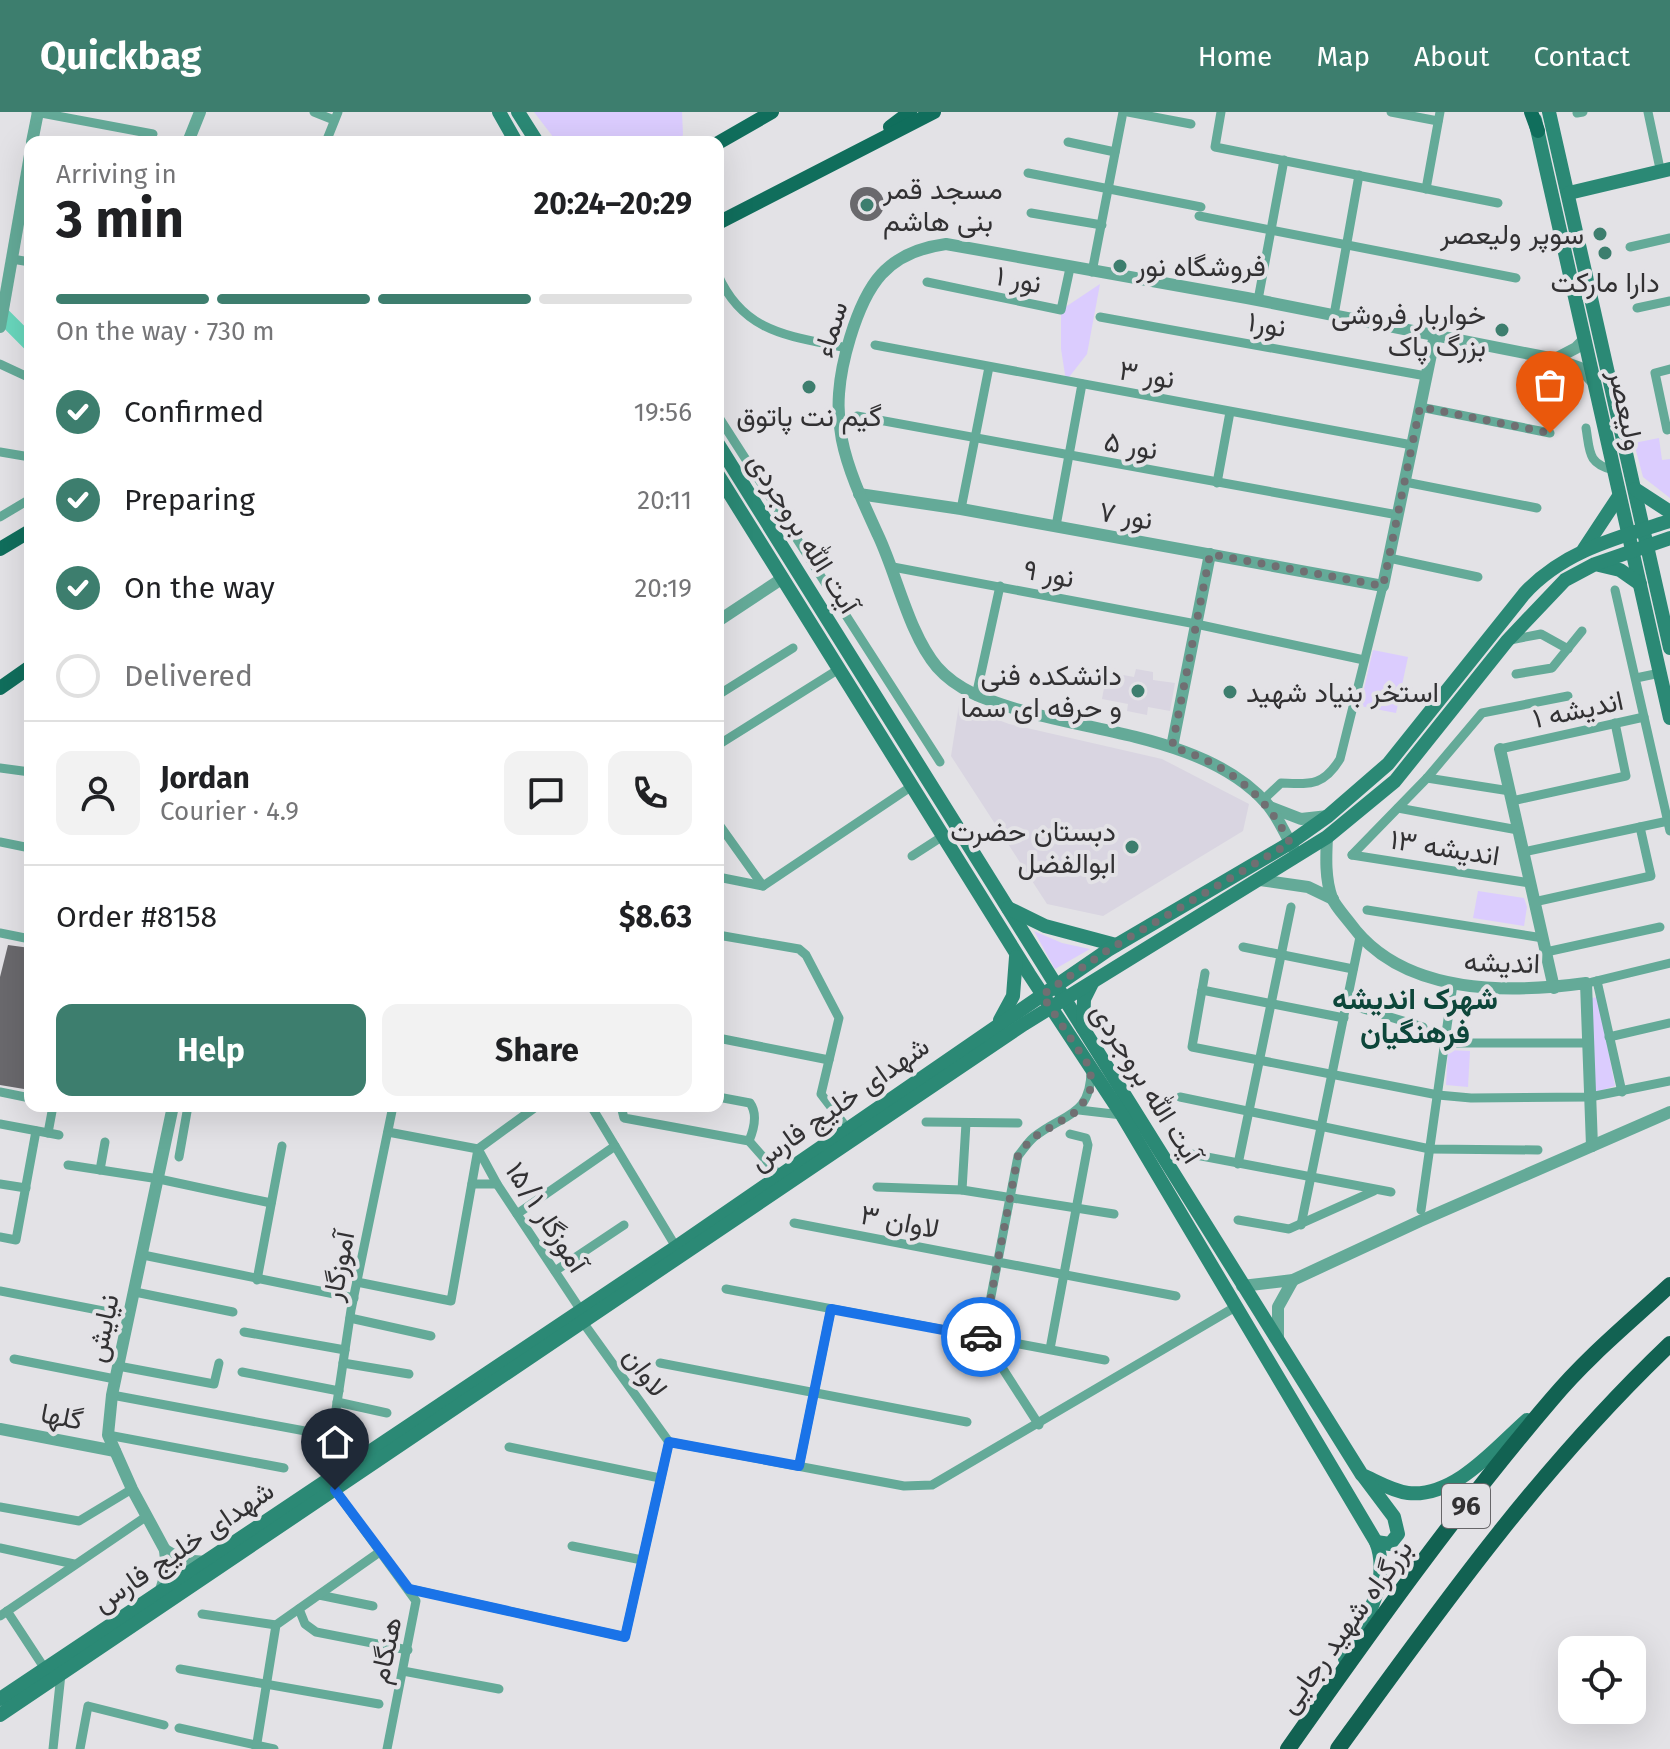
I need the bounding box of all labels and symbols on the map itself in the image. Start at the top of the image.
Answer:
place label: مسجد قمر بنی هاشم [882,173,1003,240]
marker: مسجد قمر بنی هاشم [858,196,876,214]
place label: سوپر ولیعصر [1439,218,1584,253]
marker: سوپر ولیعصر [1591,225,1609,243]
marker: دارا مارکت [1596,244,1614,262]
place label: فروشگاه نور [1135,250,1266,284]
marker: فروشگاه نور [1111,257,1129,275]
street label: نور ۱ [993,259,1044,301]
place label: دارا مارکت [1550,266,1660,300]
street label: سماء [806,297,855,361]
place label: خواربار فروشی بزرگ پاک [1331,298,1486,365]
street label: نور۱ [1245,305,1289,345]
marker: خواربار فروشی بزرگ پاک [1493,321,1511,339]
pin [1516,351,1584,433]
street label: نور ۳ [1116,353,1177,397]
street label: ولیعصر [1601,366,1651,454]
marker: گیم نت پاتوق [800,378,818,396]
place label: گیم نت پاتوق [736,400,882,435]
street label: نور ۵ [1101,425,1160,467]
street label: آیت الله بروجردی [740,447,867,622]
street label: نور ۷ [1096,495,1155,537]
street label: نور ۹ [1021,552,1077,596]
place label: دانشکده فنی و حرفه ای سما [961,659,1122,725]
place label: استخر بنیاد شهید [1246,676,1439,710]
marker: دانشکده فنی و حرفه ای سما [1129,682,1147,700]
marker: استخر بنیاد شهید [1221,683,1239,701]
street label: اندیشه ۱ [1530,684,1626,735]
place label: دبستان حضرت ابوالفضل [950,815,1116,881]
street label: اندیشه ۱۳ [1388,823,1502,872]
marker: دبستان حضرت ابوالفضل [1123,838,1141,856]
street label: اندیشه [1463,945,1541,980]
district label: شهرک اندیشه فرهنگیان [1332,981,1498,1051]
street label: آیت الله بروجردی [1083,997,1210,1172]
street label: شهدای خلیج فارس [743,1029,937,1180]
street label: آموزگار ۱۵/۱ [498,1156,596,1281]
street label: لاوان ۳ [857,1198,942,1246]
street label: آموزگار [315,1226,363,1305]
street label: نیایش [79,1291,126,1365]
courier [941,1297,1021,1377]
street label: لاوان [616,1341,675,1404]
street label: گلها [38,1396,86,1438]
pin [301,1408,369,1490]
street label: شهدای خلیج فارس [86,1474,282,1622]
road number: 96 [1442,1484,1490,1528]
street label: بزرگراه شهید رجایی [1271,1533,1420,1720]
street label: هنگام [362,1614,411,1687]

